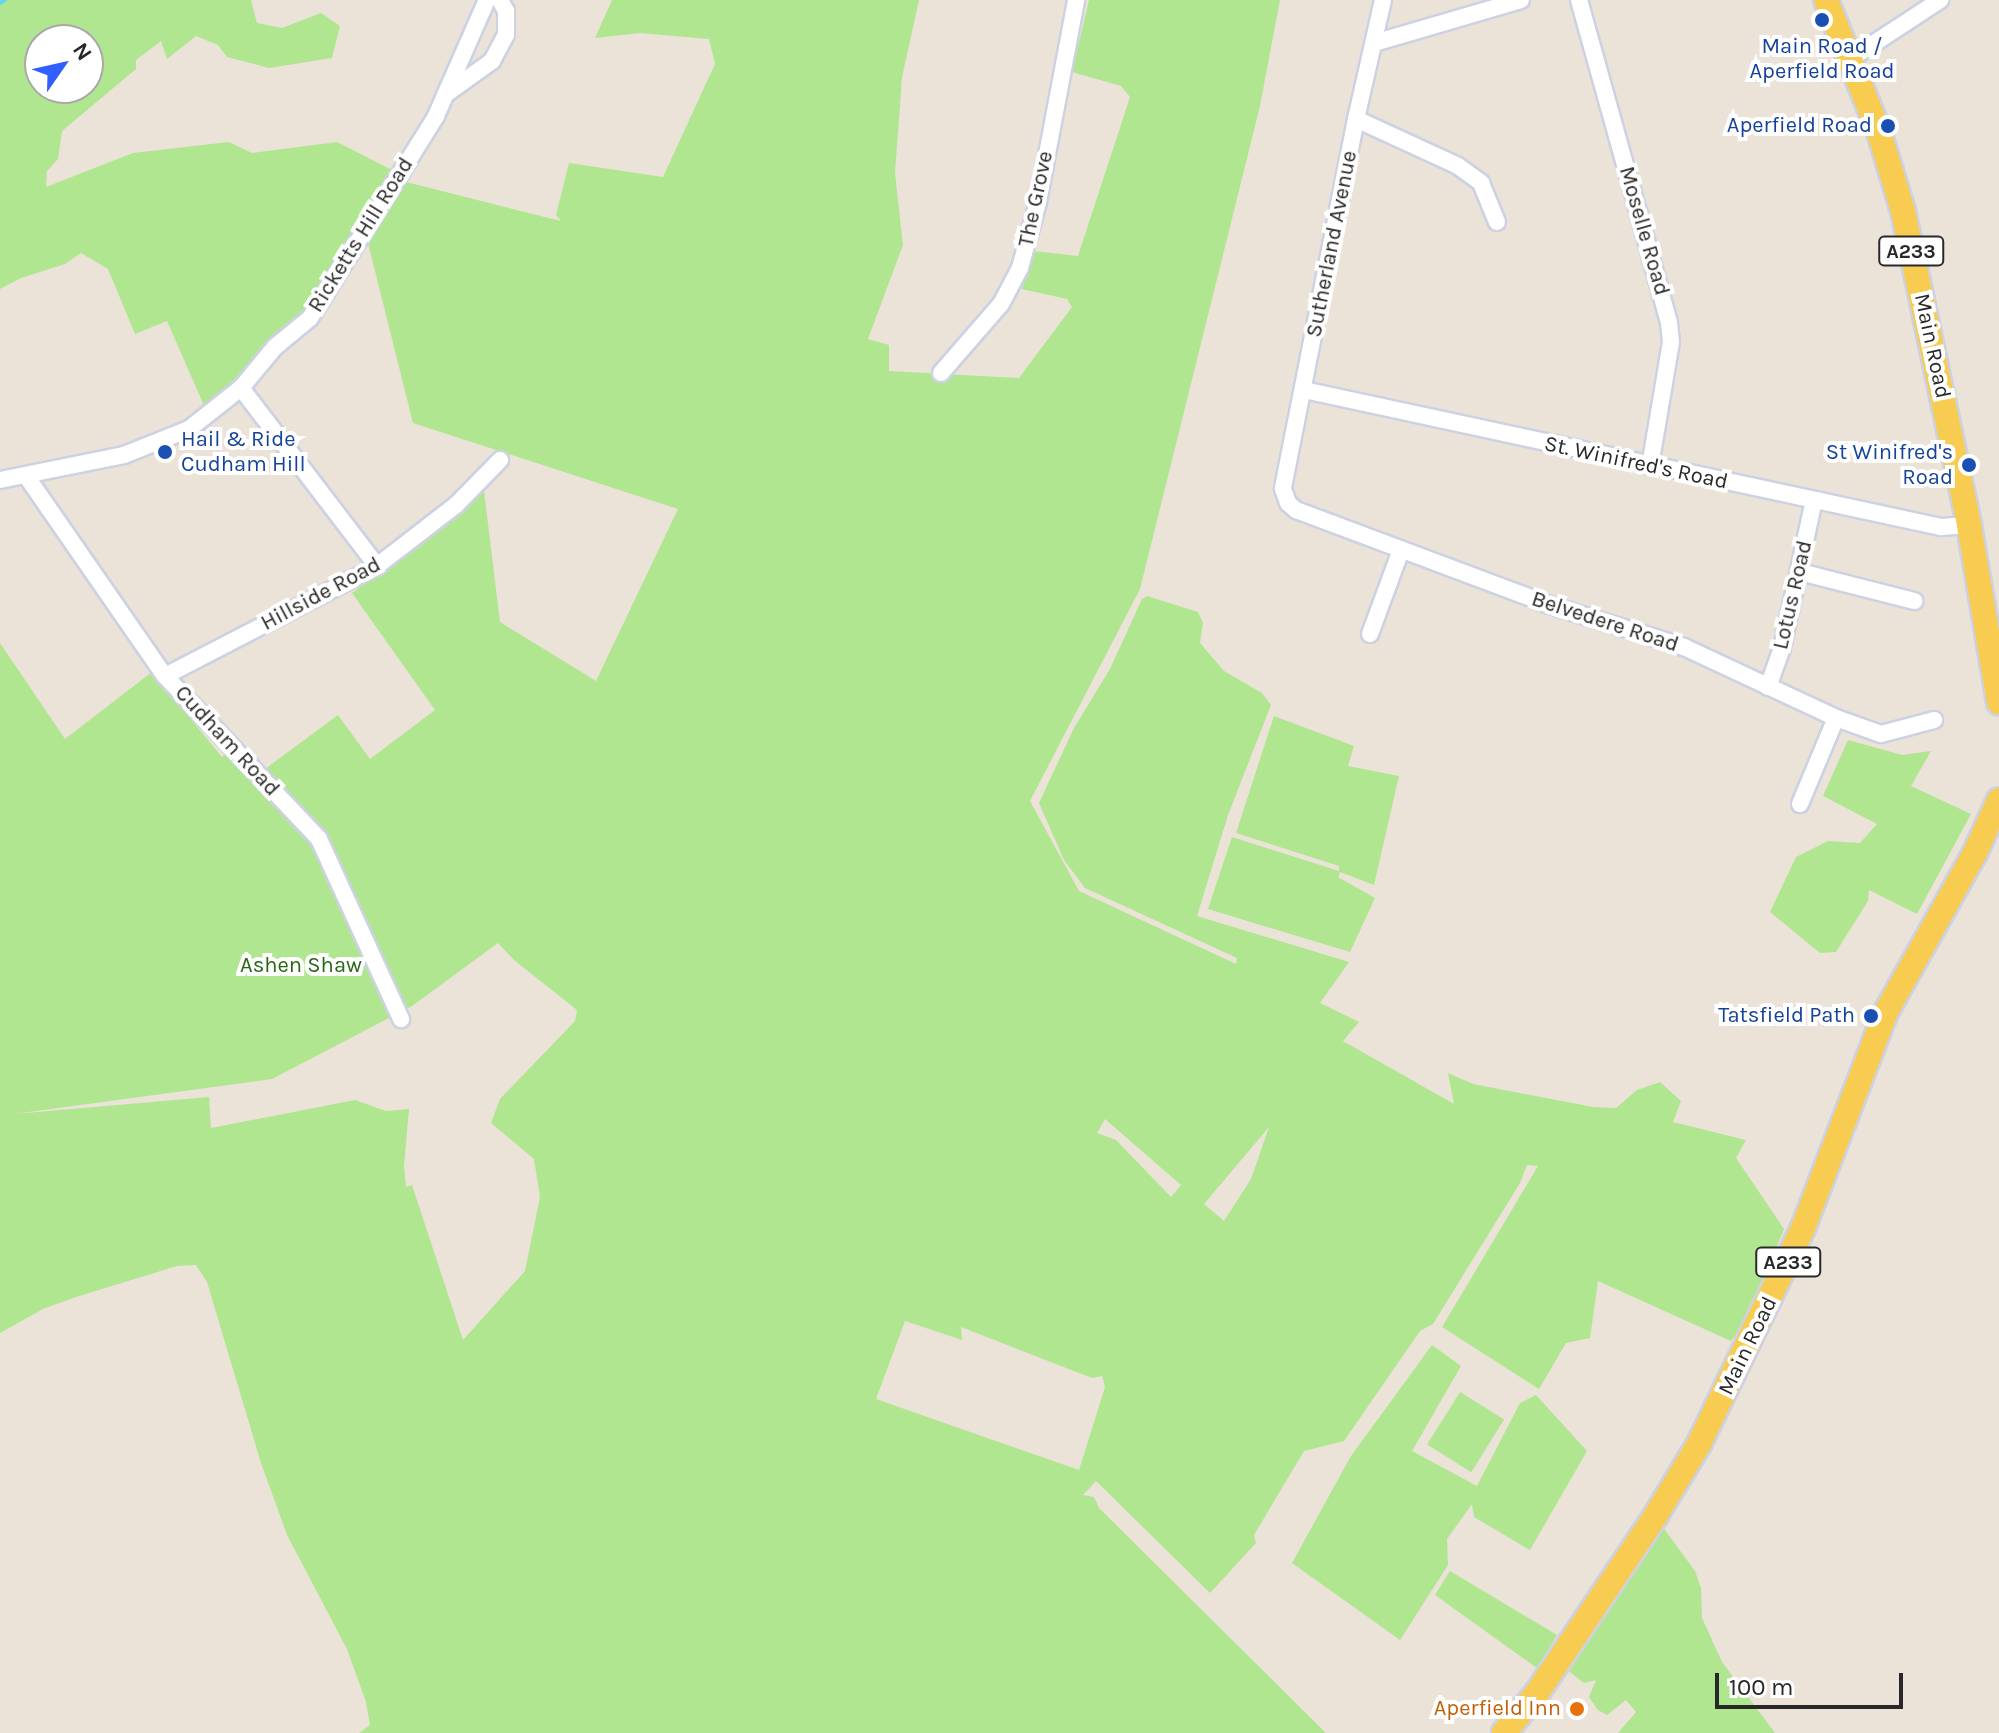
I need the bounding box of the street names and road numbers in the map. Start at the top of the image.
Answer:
street label: Sutherland Avenue [1301,148,1363,340]
street label: The Grove [1013,149,1059,249]
street label: Ricketts Hill Road [303,153,419,317]
street label: Moselle Road [1613,163,1675,299]
road number: A233 [1877,235,1945,267]
street label: Main Road [1908,291,1956,401]
street label: St. Winifred's Road [1542,431,1730,495]
street label: Lotus Road [1768,538,1818,652]
street label: Hillside Road [257,551,385,637]
street label: Belvedere Road [1528,586,1682,658]
street label: Cudham Road [169,680,285,802]
road number: A233 [1754,1246,1822,1278]
street label: Main Road [1713,1292,1783,1400]

